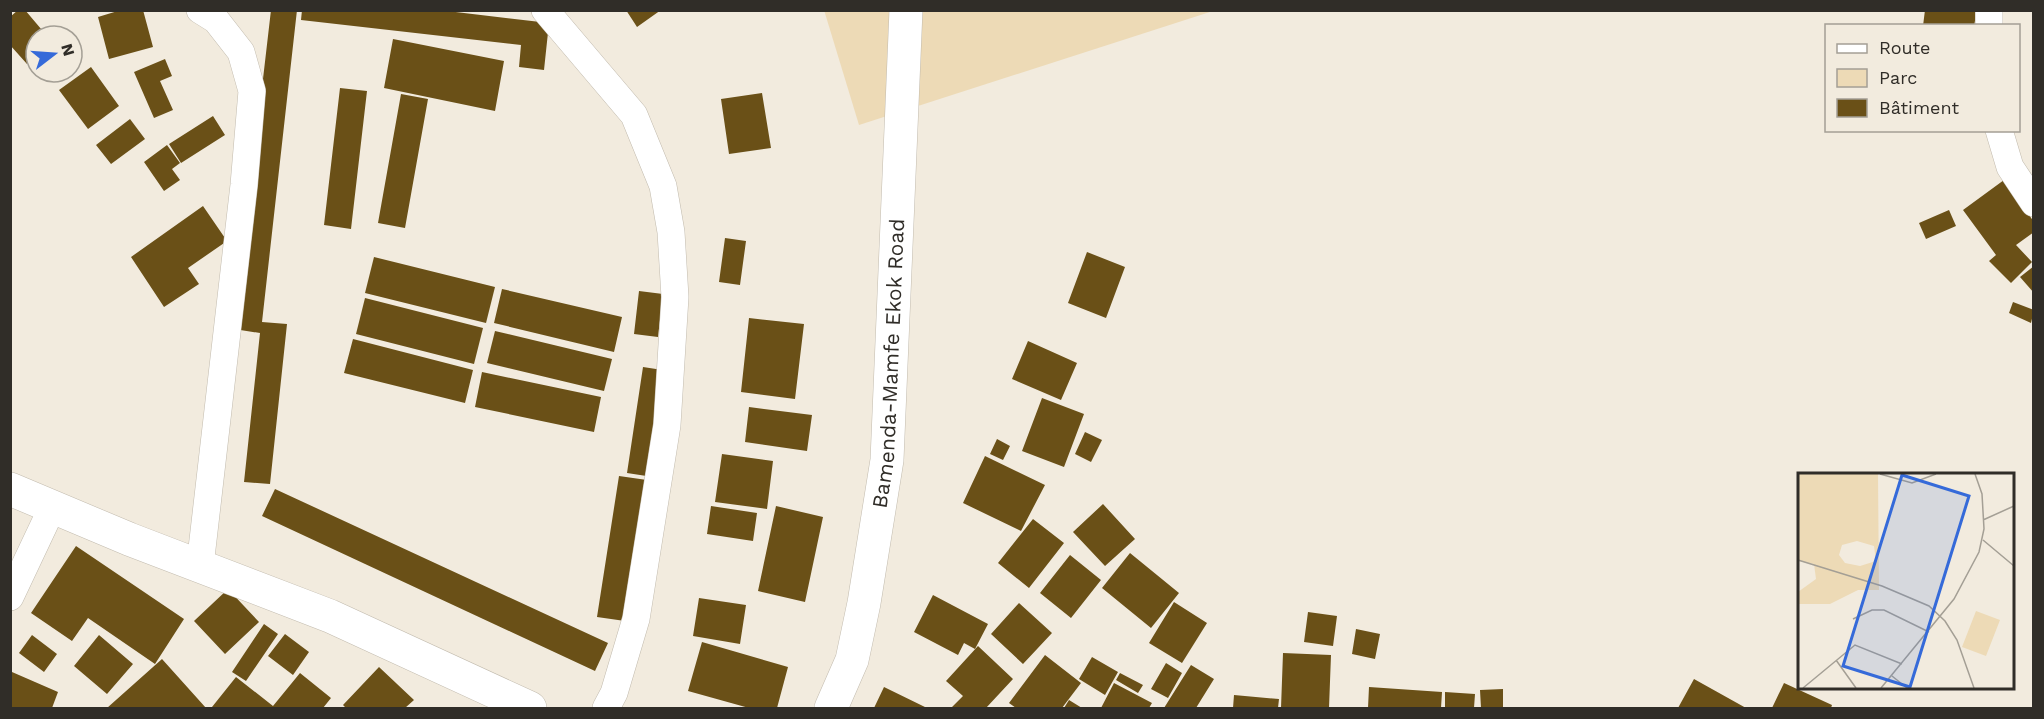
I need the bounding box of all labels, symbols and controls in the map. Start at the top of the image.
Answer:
north arrow [24,24,84,84]
legend [1825,24,2020,132]
text: Route [1879,37,1931,58]
text: N [57,41,79,58]
text: Parc [1879,67,1917,88]
text: Bâtiment [1879,97,1959,118]
street label: Bamenda-Mamfe Ekok Road [866,218,909,510]
inset map [1798,473,2014,689]

